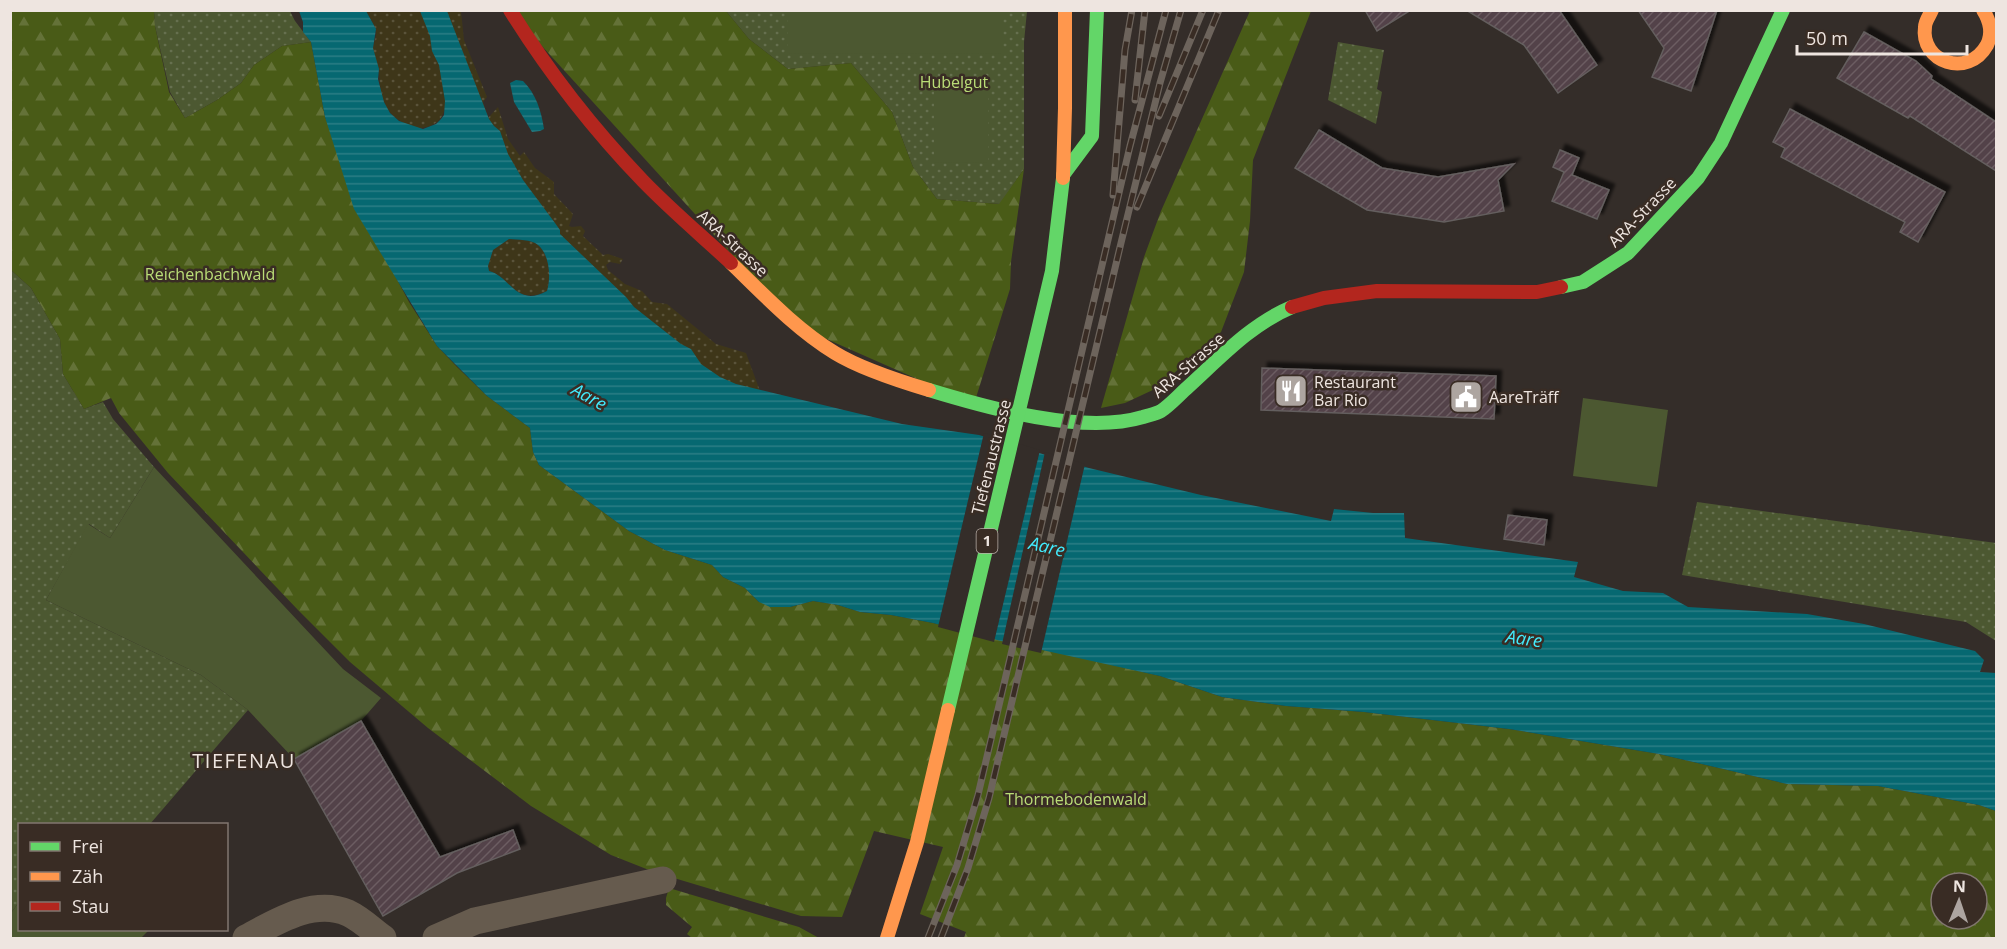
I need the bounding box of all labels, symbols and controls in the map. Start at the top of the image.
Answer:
scale bar [1797,18,1966,56]
text: 50 m [1806,26,1848,50]
park label: Hubelgut [920,71,989,93]
street label: ARA-Strasse [1603,172,1681,252]
street label: ARA-Strasse [693,204,773,282]
park label: Reichenbachwald [145,263,275,285]
street label: ARA-Strasse [1147,327,1229,403]
place label: Restaurant Bar Rio [1314,371,1396,411]
restaurant icon: Restaurant Bar Rio [1273,373,1309,409]
water label: Aare [566,376,611,415]
public building icon: AareTräff [1448,379,1484,415]
place label: AareTräff [1489,386,1560,408]
street label: Tiefenaustrasse [966,397,1016,517]
road number: 1 [976,529,998,553]
water label: Aare [1025,530,1068,562]
water label: Aare [1502,623,1544,652]
district label: TIEFENAU [192,747,296,774]
park label: Thormebodenwald [1005,788,1147,810]
legend [18,823,228,931]
text: Frei [72,834,103,858]
text: Zäh [72,864,103,888]
north arrow [1929,871,1989,931]
text: N [1953,875,1966,897]
text: Stau [72,894,109,918]

